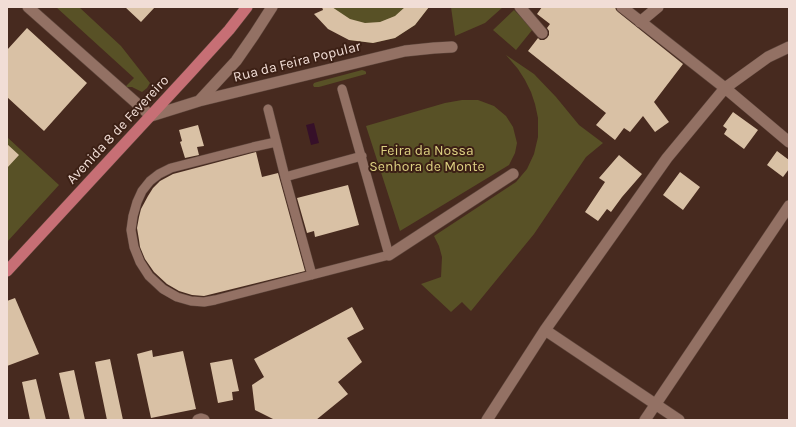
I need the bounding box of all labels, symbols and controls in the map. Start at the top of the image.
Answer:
street label: Rua da Feira Popular [232,38,362,86]
street label: Avenida 8 de Fevereiro [63,72,173,188]
park label: Feira da Nossa Senhora de Monte [369,143,485,176]

